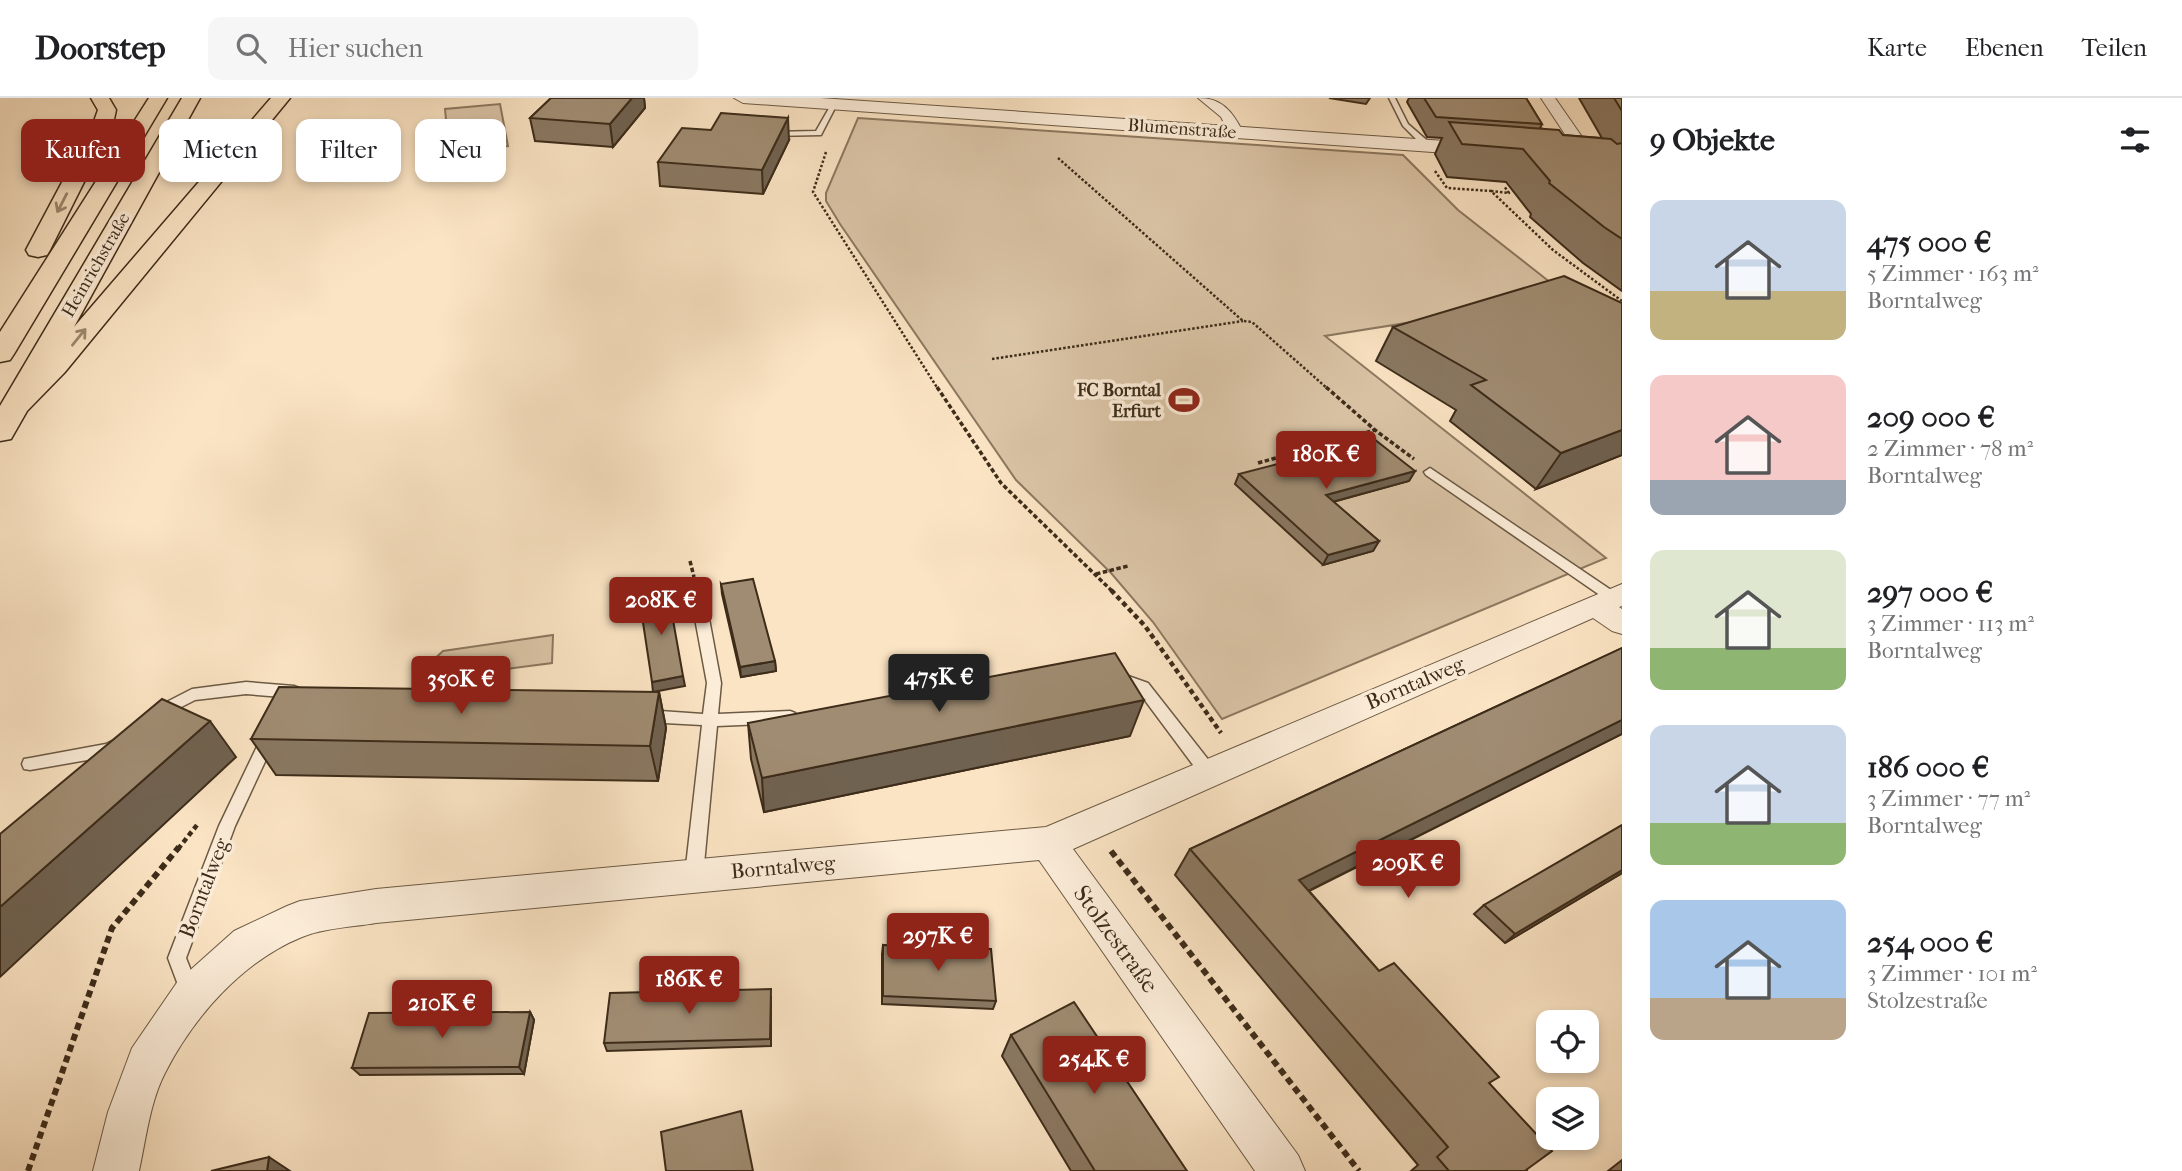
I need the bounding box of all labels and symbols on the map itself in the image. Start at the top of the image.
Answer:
street label: Blumenstraße [1127,115,1237,143]
one-way arrow [54,192,68,213]
street label: Heinrichstraße [58,209,134,321]
one-way arrow [71,328,86,346]
place label: FC Borntal Erfurt [1076,380,1162,422]
sports icon: FC Borntal Erfurt [1167,383,1201,417]
pin: 180K € [1269,432,1383,491]
pin: 208K € [604,578,718,637]
street label: Borntalweg [1362,651,1469,715]
pin: 475K € [882,654,996,714]
pin: 350K € [404,656,518,716]
street label: Borntalweg [174,834,234,941]
pin: 209K € [1351,840,1465,900]
street label: Borntalweg [730,850,837,884]
street label: Stolzestraße [1068,880,1164,998]
pin: 297K € [881,914,995,973]
pin: 186K € [632,956,746,1016]
pin: 210K € [385,981,499,1040]
pin: 254K € [1037,1037,1151,1096]

